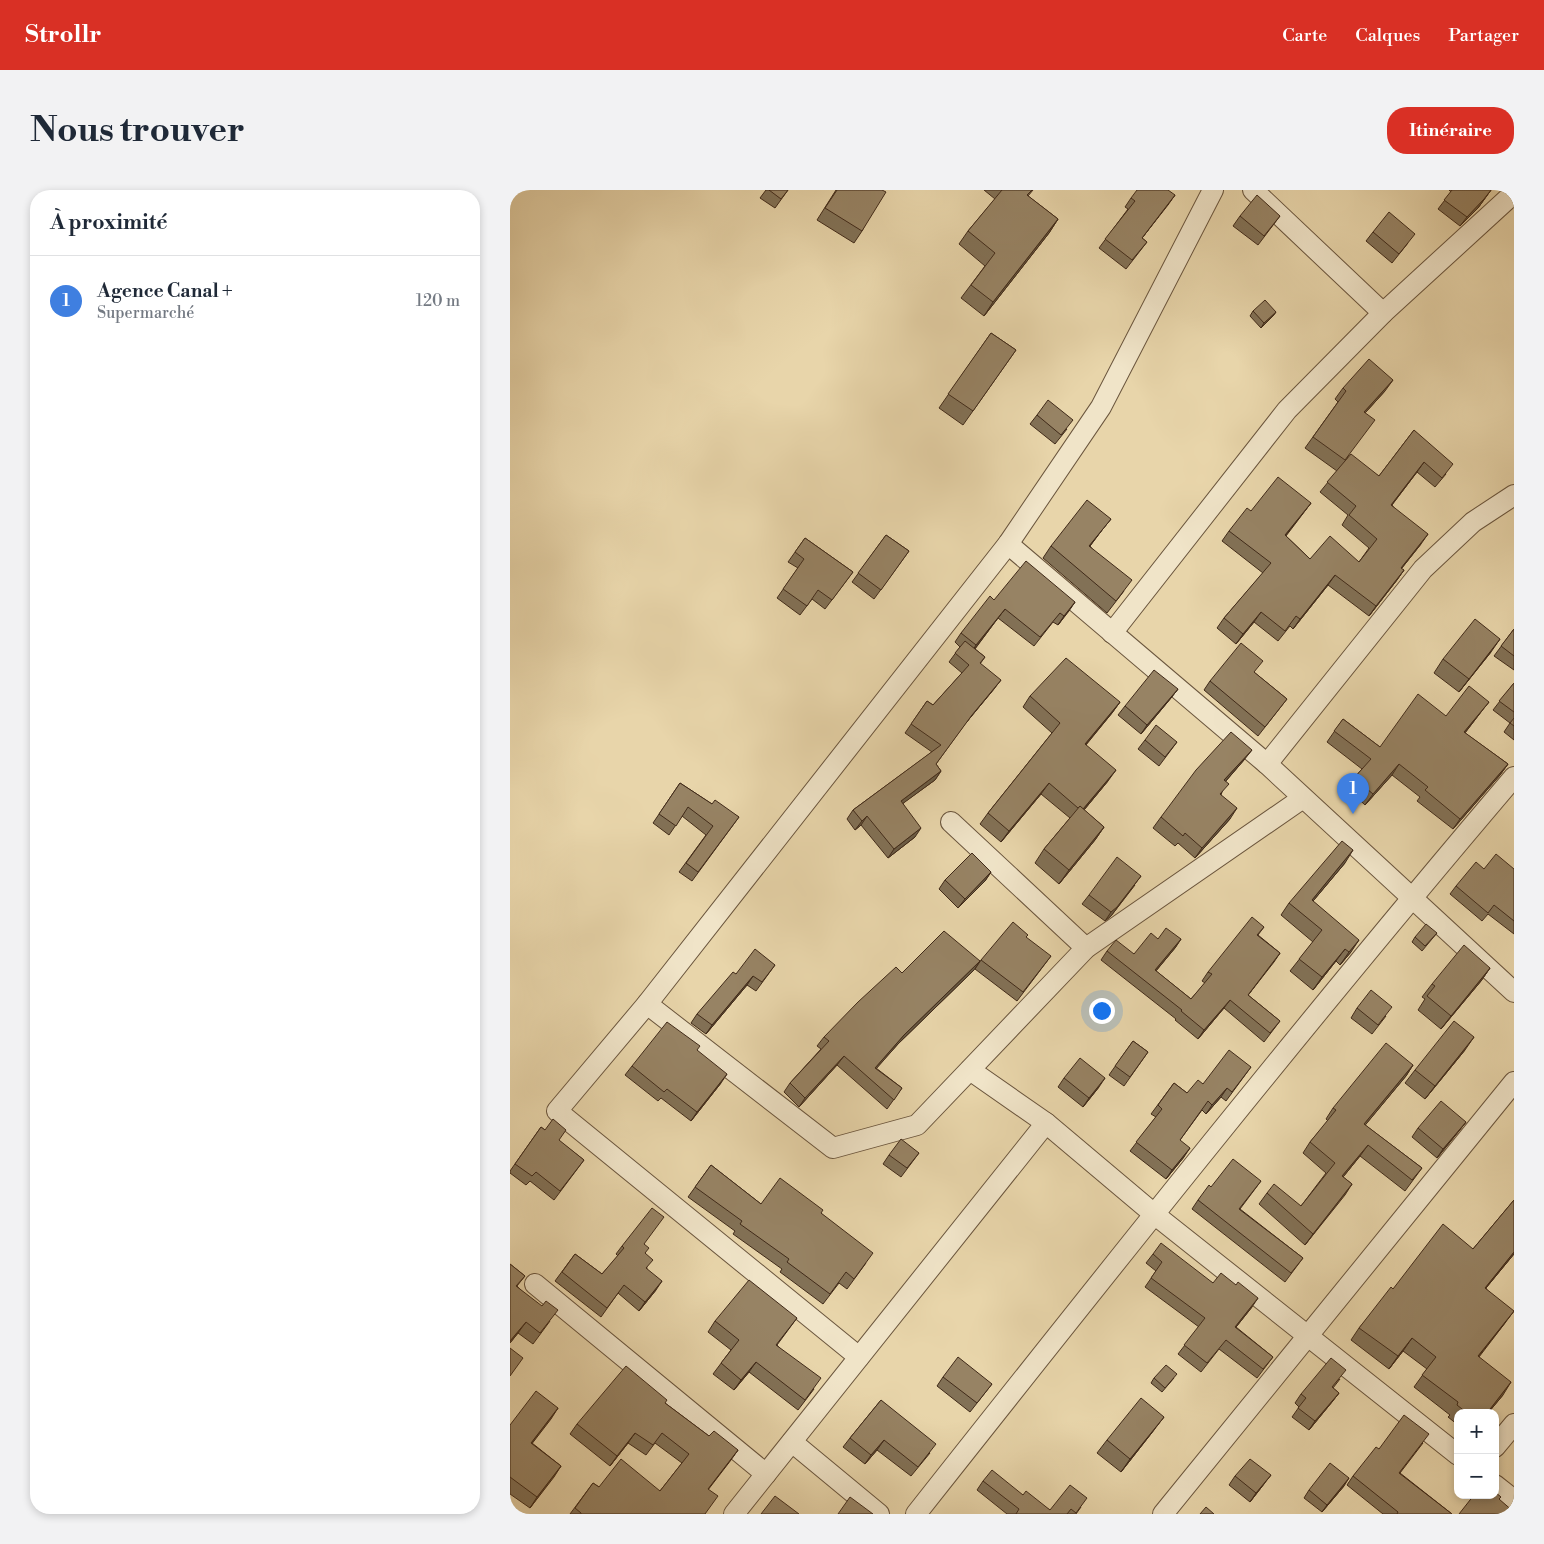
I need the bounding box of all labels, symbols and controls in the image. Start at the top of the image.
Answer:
text: Strollr [25,20,101,50]
text: Carte [1282,24,1327,47]
text: Calques [1355,24,1420,47]
text: Partager [1448,24,1519,47]
button: Itinéraire [1387,107,1514,154]
text: Nous trouver [30,109,245,152]
text: À proximité [50,210,167,236]
text: Agence Canal + [97,279,233,303]
text: 1 [62,291,70,311]
text: 120 m [416,291,460,311]
text: Supermarché [97,303,194,323]
pin: 1 [1337,773,1369,814]
your location [1089,998,1115,1024]
map controls [1454,1409,1499,1499]
button: + [1454,1409,1499,1454]
button: − [1454,1454,1499,1499]

